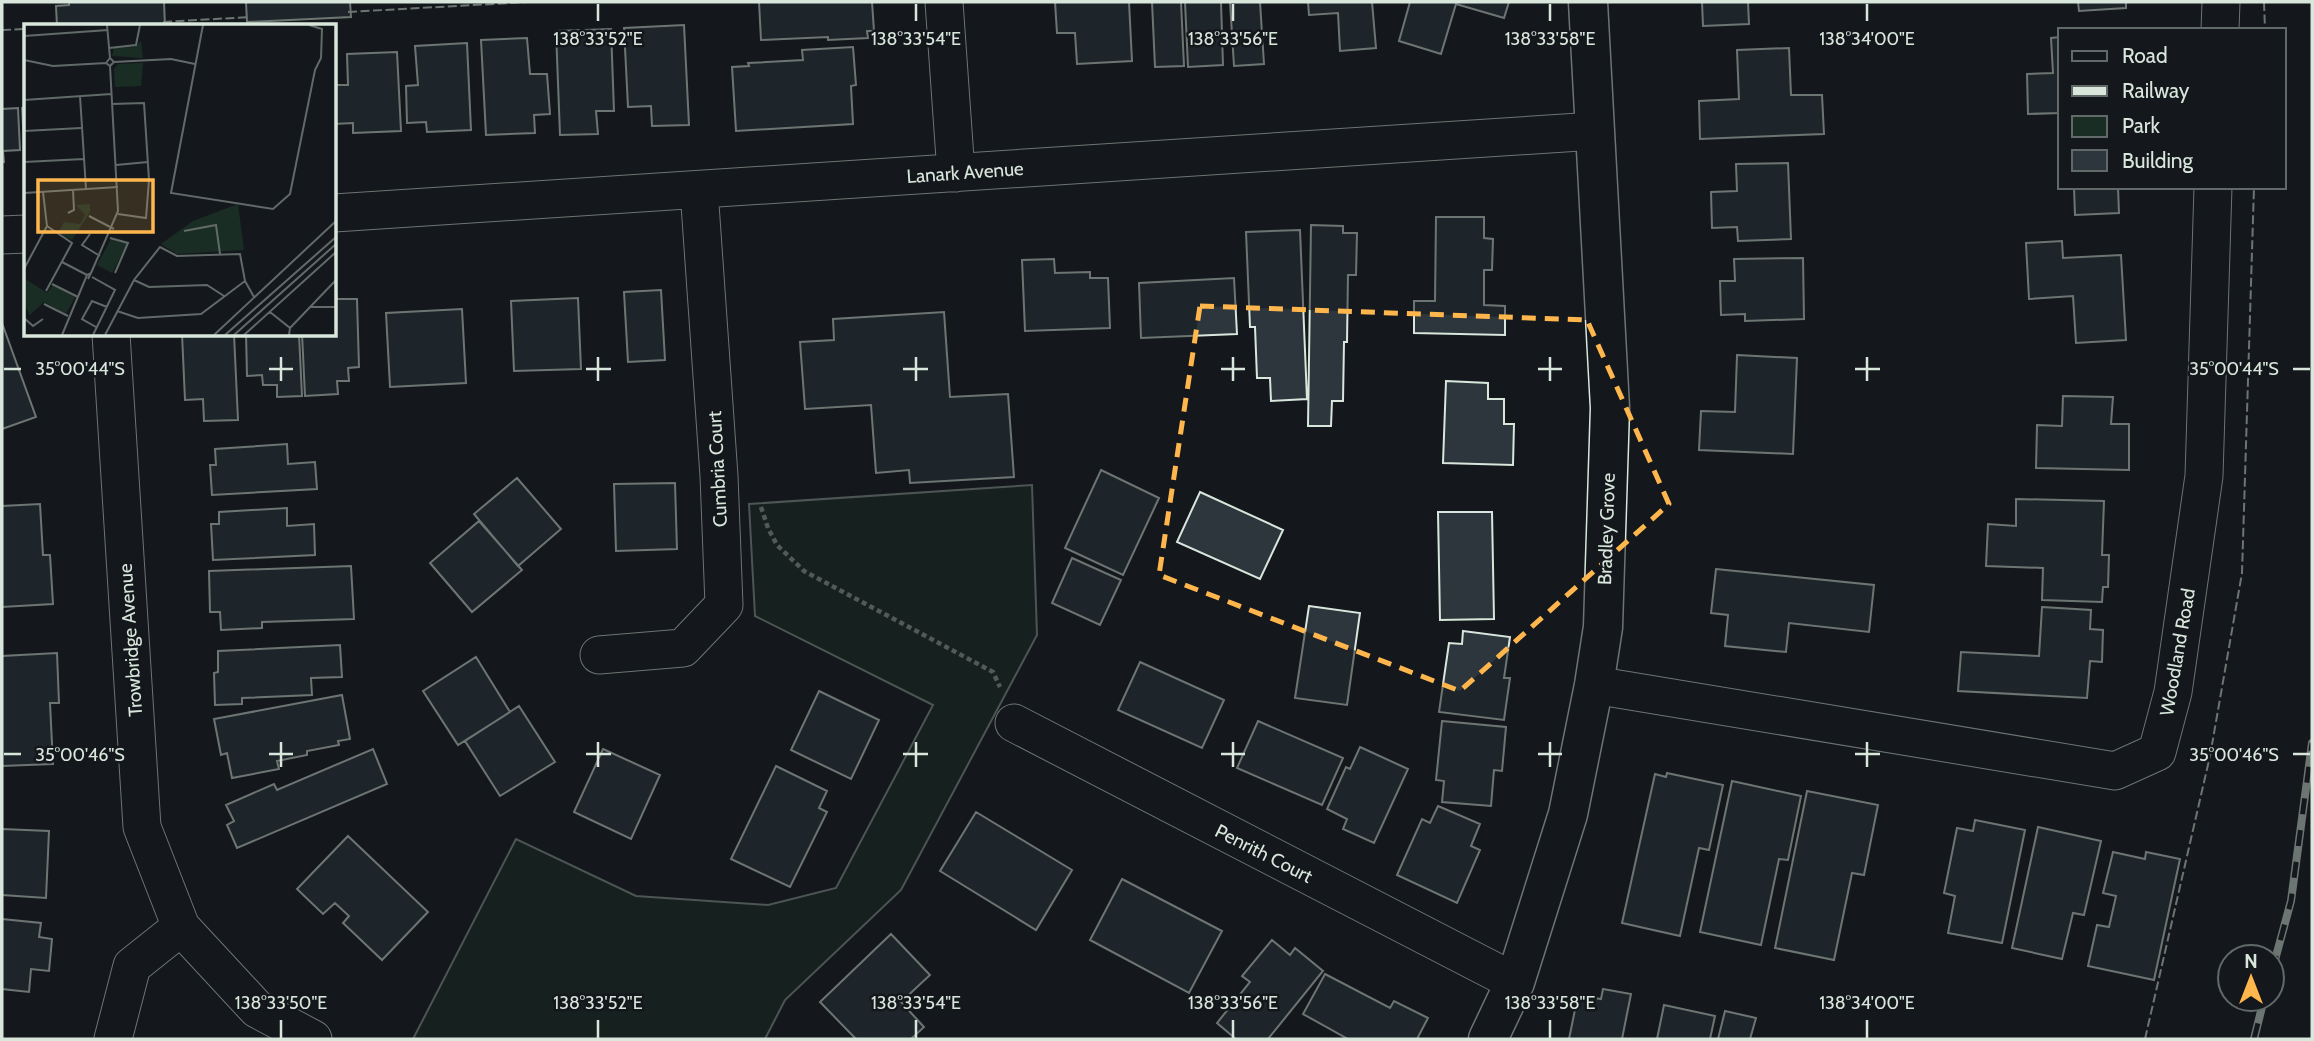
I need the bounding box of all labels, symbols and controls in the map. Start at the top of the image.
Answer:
inset map [24,24,336,336]
text: 138°33'52"E [553,28,643,50]
text: 138°33'54"E [871,28,961,50]
text: 138°33'56"E [1188,28,1278,50]
text: 138°33'58"E [1505,28,1595,50]
text: 138°34'00"E [1819,28,1915,50]
legend [2058,28,2286,189]
text: Road [2122,43,2168,68]
text: Railway [2122,78,2190,103]
text: Park [2122,113,2160,138]
text: Building [2122,148,2194,173]
street label: Lanark Avenue [906,157,1025,188]
text: 35°00'44"S [35,358,125,380]
text: 35°00'44"S [2189,358,2279,380]
street label: Cumbria Court [703,410,732,528]
street label: Bradley Grove [1593,472,1620,586]
street label: Trowbridge Avenue [114,562,147,717]
street label: Woodland Road [2155,587,2200,718]
text: 35°00'46"S [35,744,125,766]
text: 35°00'46"S [2189,744,2279,766]
street label: Penrith Court [1211,819,1317,888]
north arrow [2216,943,2286,1013]
text: N [2244,950,2258,973]
text: 138°33'50"E [235,992,327,1014]
text: 138°33'52"E [553,992,643,1014]
text: 138°33'54"E [871,992,961,1014]
text: 138°33'56"E [1188,992,1278,1014]
text: 138°33'58"E [1505,992,1595,1014]
text: 138°34'00"E [1819,992,1915,1014]

